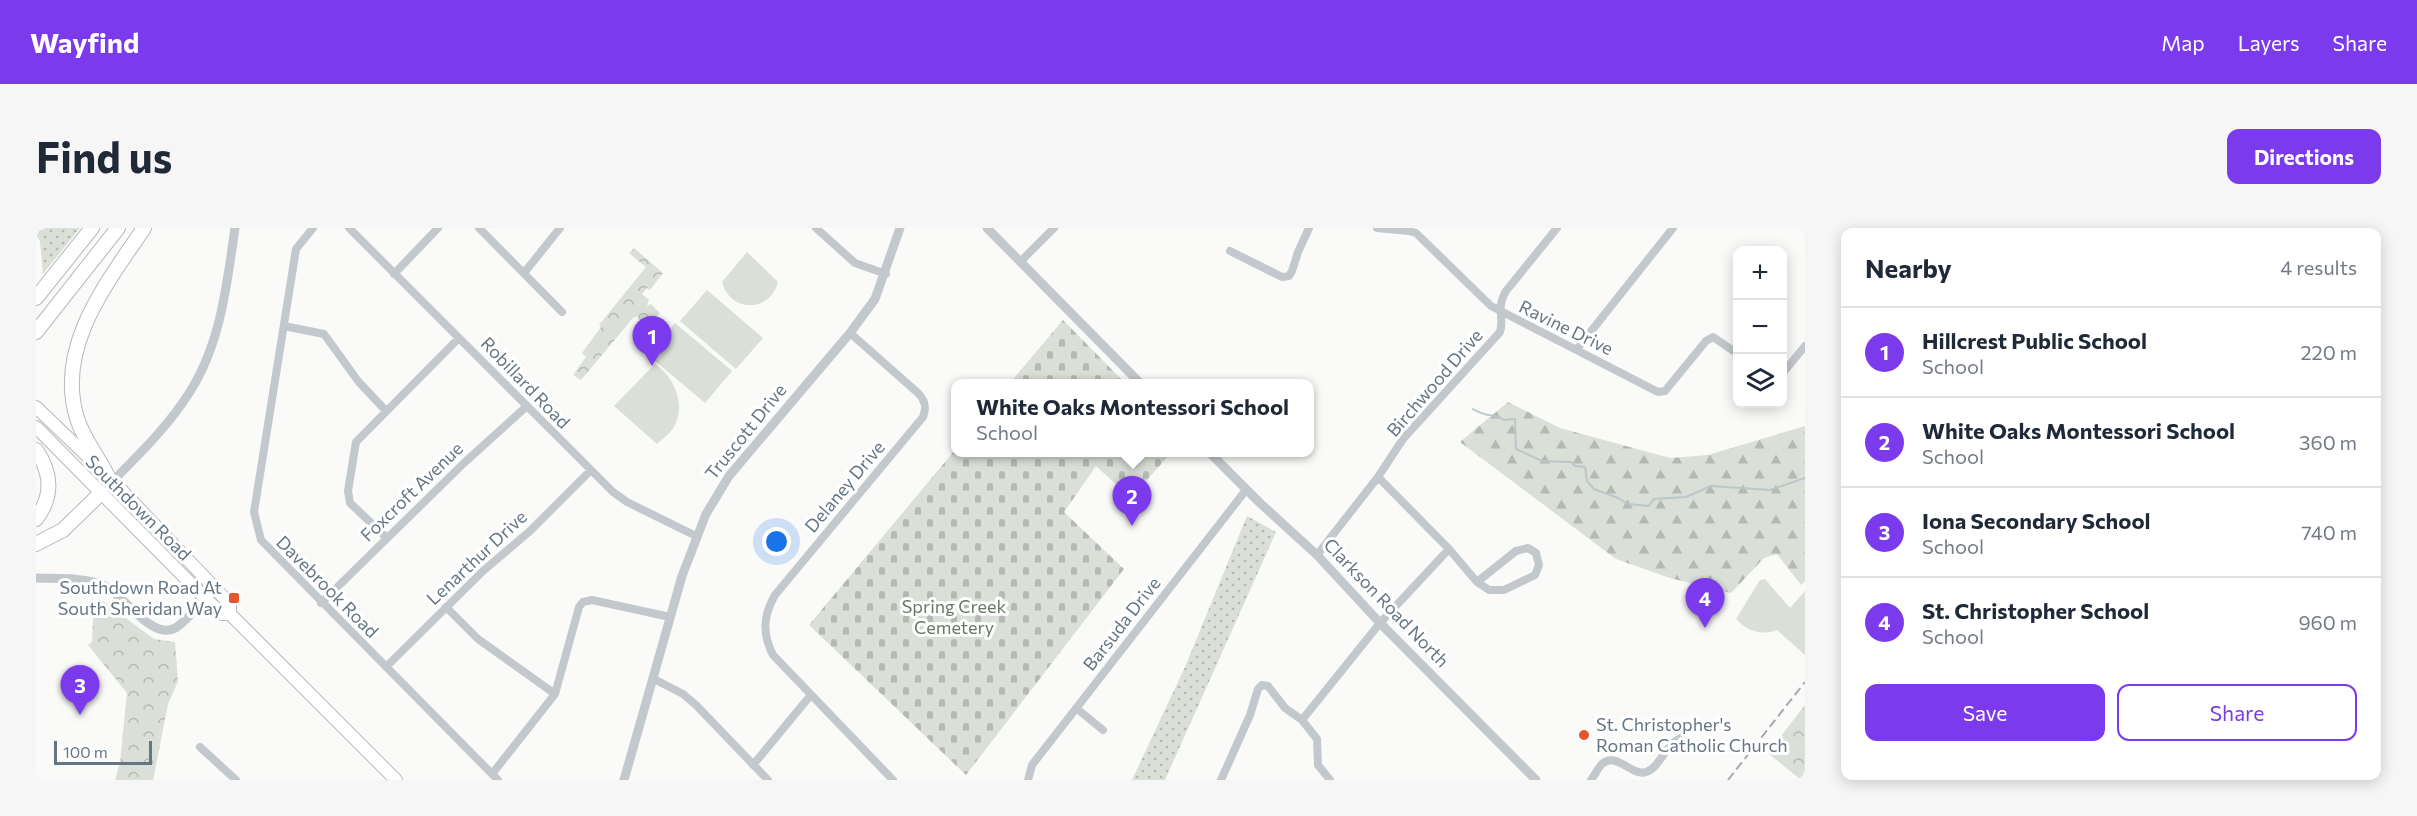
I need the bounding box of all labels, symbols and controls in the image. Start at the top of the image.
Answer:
text: Wayfind [30,25,139,59]
text: Map [2161,30,2205,55]
text: Layers [2238,30,2300,55]
text: Share [2333,30,2387,55]
button: Directions [2227,129,2381,184]
text: Find us [36,130,172,182]
map controls [1733,246,1787,408]
button: + [1733,246,1787,300]
text: Nearby [1865,252,1952,283]
text: 4 results [2280,255,2357,279]
street label: Ravine Drive [1516,295,1617,359]
button: − [1733,300,1787,354]
pin: 1 [632,316,672,366]
street label: Birchwood Drive [1382,324,1487,441]
text: Hillcrest Public School [1922,327,2147,354]
street label: Robillard Road [477,332,575,433]
text: 1 [1880,340,1889,364]
text: 220 m [2301,340,2357,364]
button: layers [1733,354,1787,408]
text: School [1922,354,1984,378]
street label: Truscott Drive [700,379,790,484]
popup [951,379,1314,457]
text: White Oaks Montessori School [976,393,1289,420]
text: White Oaks Montessori School [1922,417,2235,444]
text: School [976,420,1038,444]
text: 2 [1879,430,1890,454]
text: 360 m [2299,430,2357,454]
street label: Delaney Drive [800,436,889,537]
street label: Foxcroft Avenue [356,437,467,546]
text: School [1922,444,1984,468]
street label: Southdown Road [81,450,196,565]
pin: 2 [1112,476,1152,526]
street label: Lenarthur Drive [422,505,531,609]
text: Iona Secondary School [1922,507,2151,534]
text: 3 [1879,520,1890,544]
text: 740 m [2301,520,2357,544]
your location [762,527,791,556]
street label: Davebrook Road [272,531,383,642]
street label: Clarkson Road North [1320,533,1454,671]
text: School [1922,534,1984,558]
street label: Barsuda Drive [1078,572,1165,675]
place label: Southdown Road At South Sheridan Way [58,576,222,619]
pin: 4 [1686,578,1724,628]
marker: Southdown Road At South Sheridan Way [227,591,241,605]
park label: Spring Creek Cemetery [902,595,1006,638]
text: St. Christopher School [1922,597,2149,624]
text: 4 [1878,610,1891,634]
text: 960 m [2298,610,2357,634]
text: School [1922,624,1984,648]
pin: 3 [60,666,99,715]
button: Save [1865,684,2105,741]
button: Share [2117,684,2357,741]
place label: St. Christopher's Roman Catholic Church [1596,713,1788,756]
marker: St. Christopher's Roman Catholic Church [1577,728,1591,742]
scale bar [54,738,152,766]
text: 100 m [63,742,108,761]

